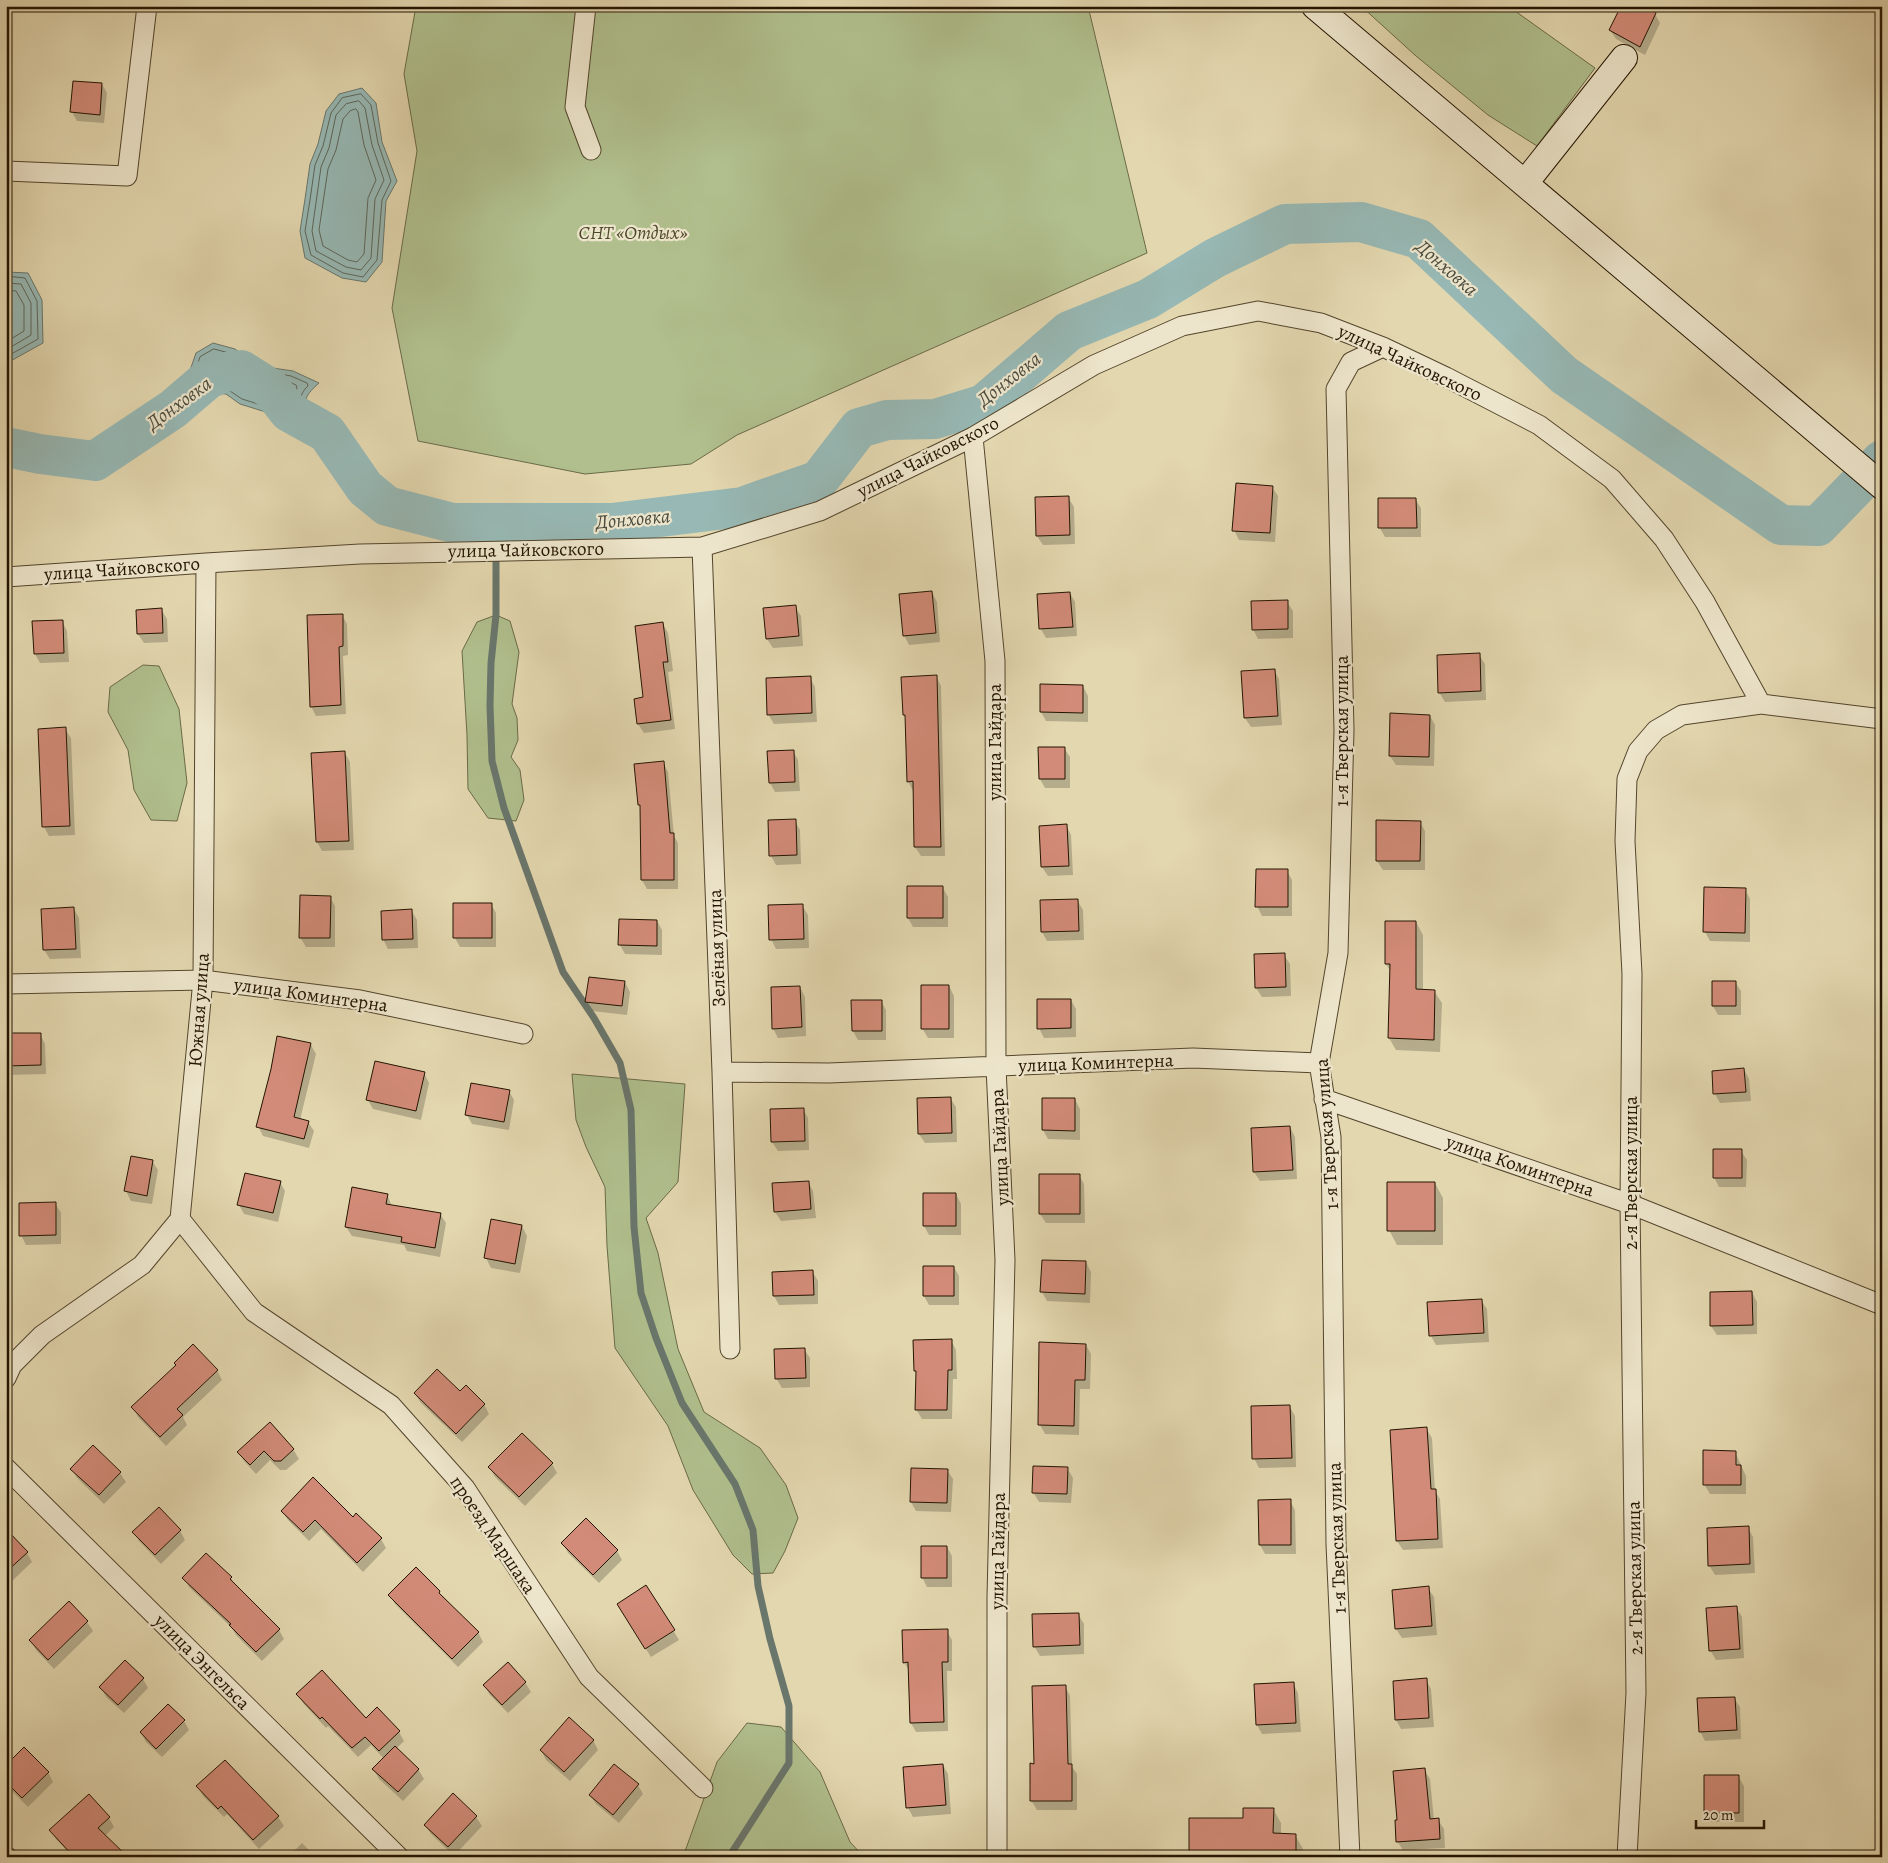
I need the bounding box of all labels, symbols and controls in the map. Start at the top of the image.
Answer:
park label: СНТ «Отдых» [579,220,688,246]
water label: Донховка [1409,232,1484,303]
street label: улица Чайковского [1333,318,1486,408]
water label: Донховка [970,345,1047,414]
water label: Донховка [139,370,217,437]
street label: улица Чайковского [852,410,1003,504]
water label: Донховка [593,502,671,536]
street label: улица Чайковского [447,536,604,564]
street label: улица Чайковского [42,551,201,587]
street label: 1-я Тверская улица [1329,655,1355,807]
street label: улица Гайдара [982,683,1008,802]
street label: Зелёная улица [702,888,732,1007]
street label: Южная улица [182,952,216,1068]
street label: улица Коминтерна [231,971,390,1019]
street label: улица Коминтерна [1017,1047,1174,1079]
street label: 1-я Тверская улица [1309,1057,1345,1211]
street label: улица Гайдара [984,1088,1016,1207]
street label: 2-я Тверская улица [1618,1096,1644,1250]
street label: улица Коминтерна [1441,1128,1598,1204]
street label: 1-я Тверская улица [1321,1462,1353,1614]
street label: проезд Маршака [444,1471,542,1599]
street label: улица Гайдара [984,1492,1012,1611]
street label: 2-я Тверская улица [1621,1500,1649,1655]
street label: улица Энгельса [147,1607,256,1716]
scale bar [1696,1798,1763,1830]
text: 20 m [1703,1805,1734,1825]

